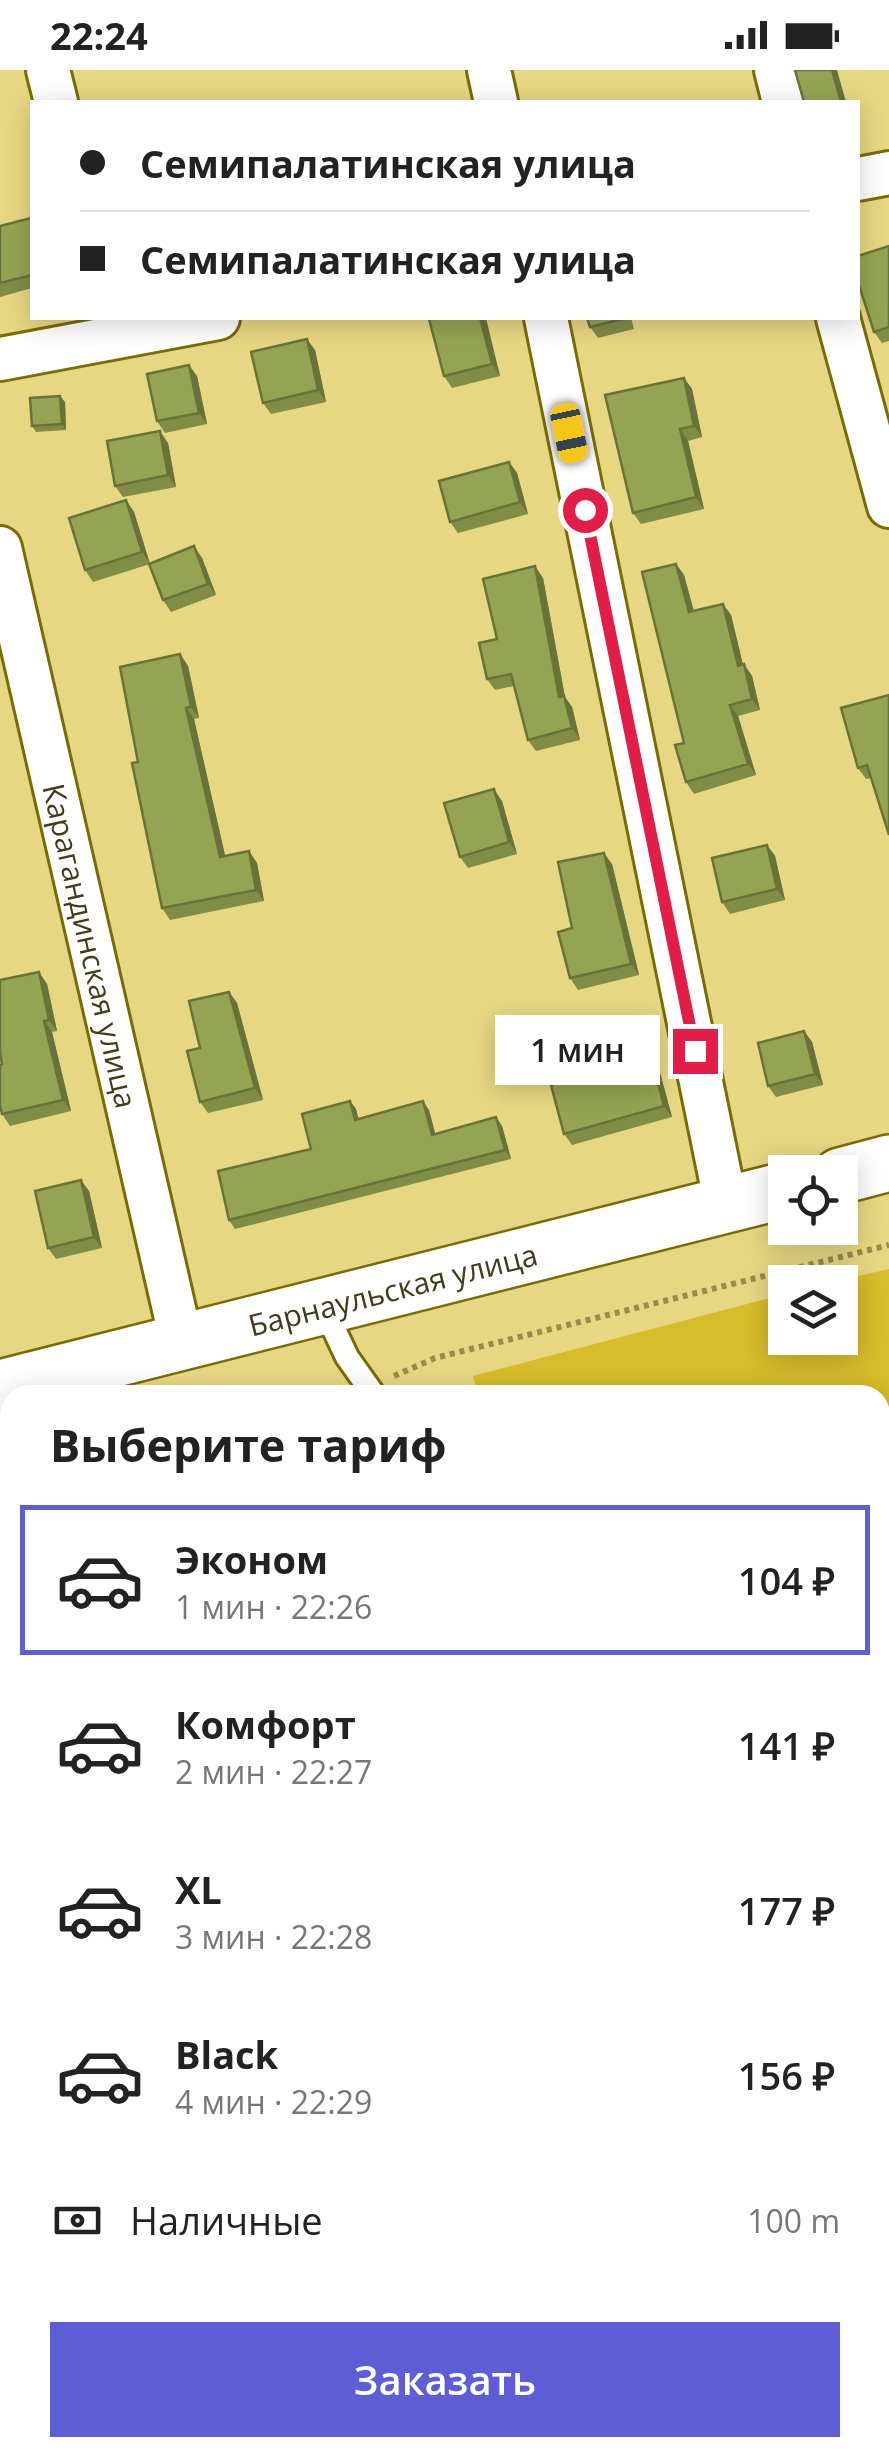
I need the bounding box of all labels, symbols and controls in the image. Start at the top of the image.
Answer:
text: 22:24 [50,9,148,61]
text: Семипалатинская улица [140,137,636,189]
text: Семипалатинская улица [140,233,636,285]
car [548,401,590,465]
route start [563,488,608,533]
street label: Карагандинская улица [34,780,148,1112]
callout: 1 мин [495,1016,660,1086]
text: 1 мин [530,1028,625,1071]
route end [673,1029,718,1074]
map controls [768,1155,858,1355]
button: locate [768,1155,858,1245]
street label: Барнаульская улица [244,1233,542,1345]
button: layers [768,1265,858,1355]
text: Выберите тариф [50,1414,447,1475]
text: Эконом [175,1533,328,1585]
icon: car [55,1535,145,1625]
text: 104 ₽ [738,1554,835,1606]
text: 1 мин · 22:26 [175,1585,372,1628]
text: Комфорт [175,1698,356,1750]
icon: car [55,1700,145,1790]
text: 141 ₽ [738,1719,835,1771]
text: 2 мин · 22:27 [175,1750,372,1793]
text: XL [175,1863,222,1915]
icon: car [55,1865,145,1955]
text: 177 ₽ [738,1884,835,1936]
text: 3 мин · 22:28 [175,1915,372,1958]
text: Black [175,2028,278,2080]
icon: car [55,2030,145,2120]
text: 156 ₽ [738,2049,835,2101]
text: 4 мин · 22:29 [175,2080,372,2123]
icon: cash [50,2193,105,2248]
text: Наличные [130,2194,323,2246]
text: 100 m [747,2199,840,2242]
button: Заказать [50,2322,840,2437]

